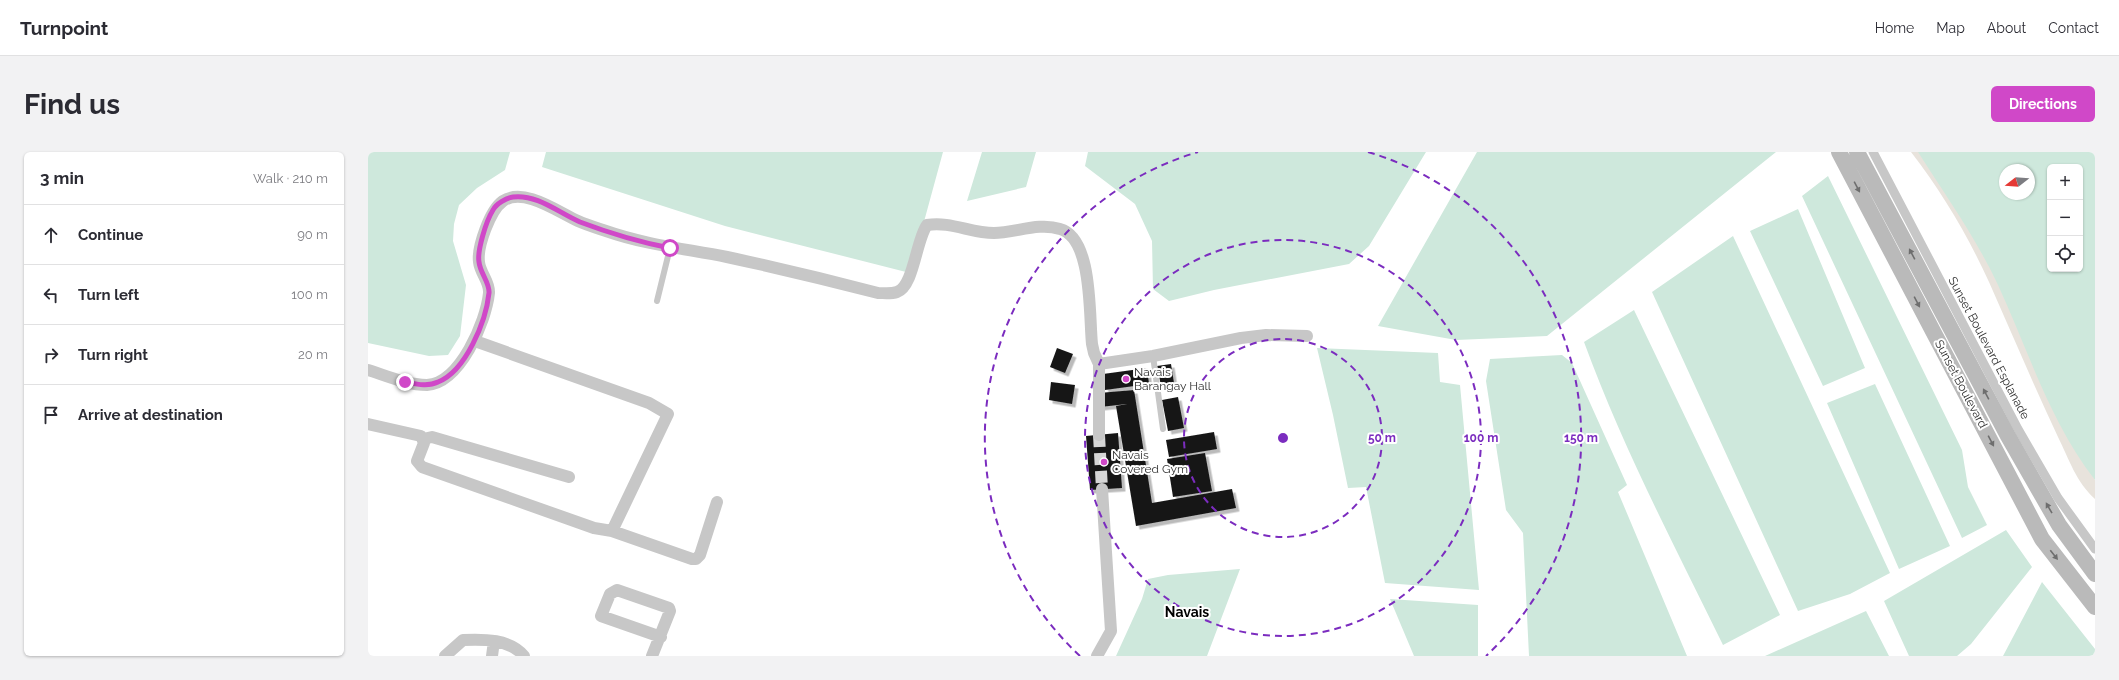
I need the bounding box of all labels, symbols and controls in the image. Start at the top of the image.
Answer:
text: Turnpoint [20,17,108,39]
text: Home [1875,20,1914,36]
text: Map [1936,20,1965,36]
text: About [1987,20,2026,36]
text: Contact [2048,20,2099,36]
button: Directions [1991,86,2095,122]
text: Find us [24,88,120,121]
north arrow [1999,164,2035,200]
map controls [2047,164,2083,272]
button: + [2047,164,2083,200]
text: 3 min [40,168,84,188]
text: Walk · 210 m [253,171,328,186]
one-way arrow [1854,181,1860,192]
button: − [2047,200,2083,236]
icon: ahead [40,224,62,246]
text: Continue [78,226,143,244]
text: 90 m [297,227,328,242]
button: locate [2047,236,2083,272]
route start [661,239,679,257]
one-way arrow [1908,249,1915,260]
street label: Sunset Boulevard Esplanade [1945,274,2033,422]
icon: left [40,284,62,306]
text: Turn left [78,286,139,304]
text: 100 m [291,287,328,302]
one-way arrow [1914,296,1921,307]
street label: Sunset Boulevard [1932,337,1990,431]
icon: right [40,344,62,366]
text: Turn right [78,346,148,364]
text: 20 m [298,347,328,362]
place label: Navais Barangay Hall [1134,365,1212,393]
route end [396,373,414,391]
marker: Navais Barangay Hall [1121,374,1131,384]
one-way arrow [1983,388,1989,400]
icon: arrive [40,404,62,426]
text: Arrive at destination [78,406,223,424]
centre of rings [1276,431,1290,445]
text: 50 m [1368,431,1396,445]
text: 100 m [1464,431,1498,445]
text: 150 m [1564,431,1598,445]
one-way arrow [1988,436,1994,447]
place label: Navais Covered Gym [1112,448,1188,476]
marker: Navais Covered Gym [1099,457,1109,467]
one-way arrow [2045,502,2052,514]
one-way arrow [2050,549,2059,560]
district label: Navais [1165,604,1209,620]

